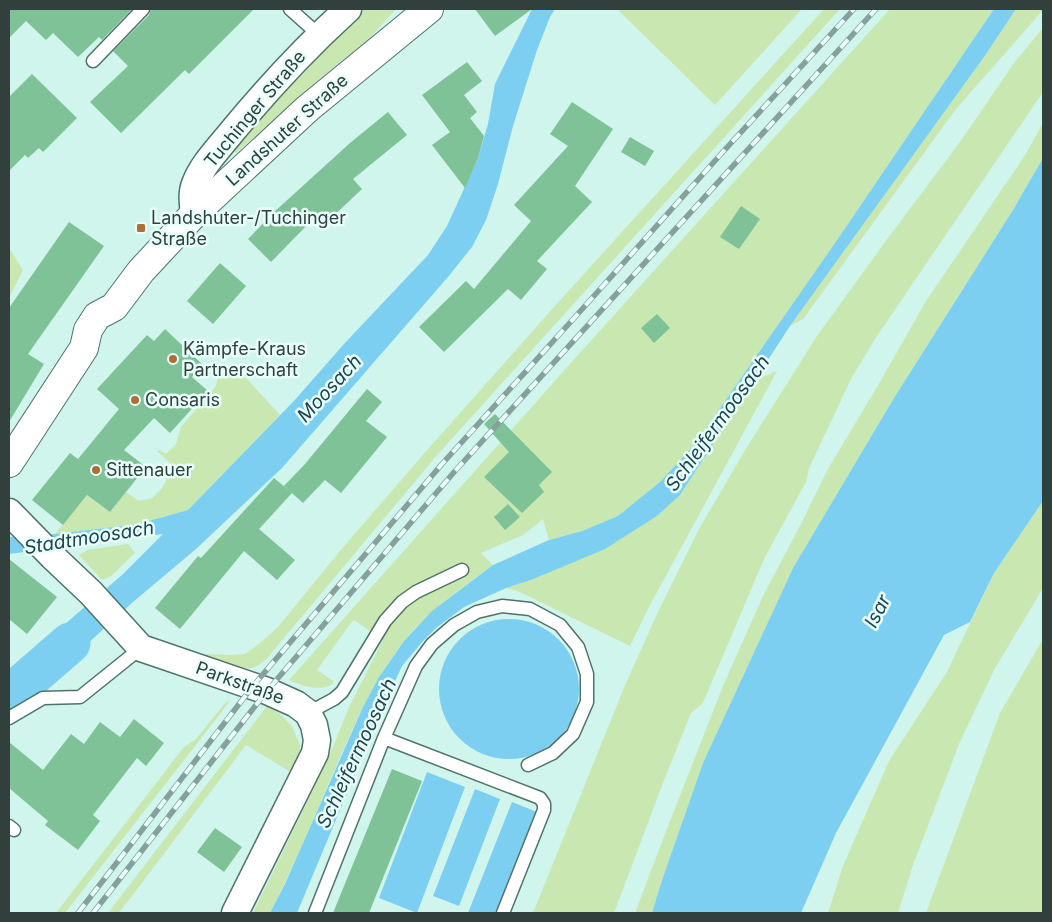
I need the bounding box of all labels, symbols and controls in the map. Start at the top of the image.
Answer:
street label: Tuchinger Straße [200,46,310,171]
street label: Landshuter Straße [221,69,352,190]
place label: Landshuter-/Tuchinger Straße [151,207,346,249]
marker: Landshuter-/Tuchinger Straße [135,222,147,234]
place label: Kämpfe-Kraus Partnerschaft [183,338,306,380]
water label: Moosach [292,350,366,427]
water label: Schleifermoosach [660,351,774,496]
marker: Kämpfe-Kraus Partnerschaft [167,353,179,365]
place label: Consaris [145,389,220,410]
marker: Consaris [129,394,141,406]
place label: Sittenauer [106,459,192,480]
marker: Sittenauer [90,464,102,476]
water label: Stadtmoosach [22,516,156,559]
water label: Isar [859,590,896,632]
street label: Parkstraße [193,657,287,708]
water label: Schleifermoosach [312,675,401,832]

